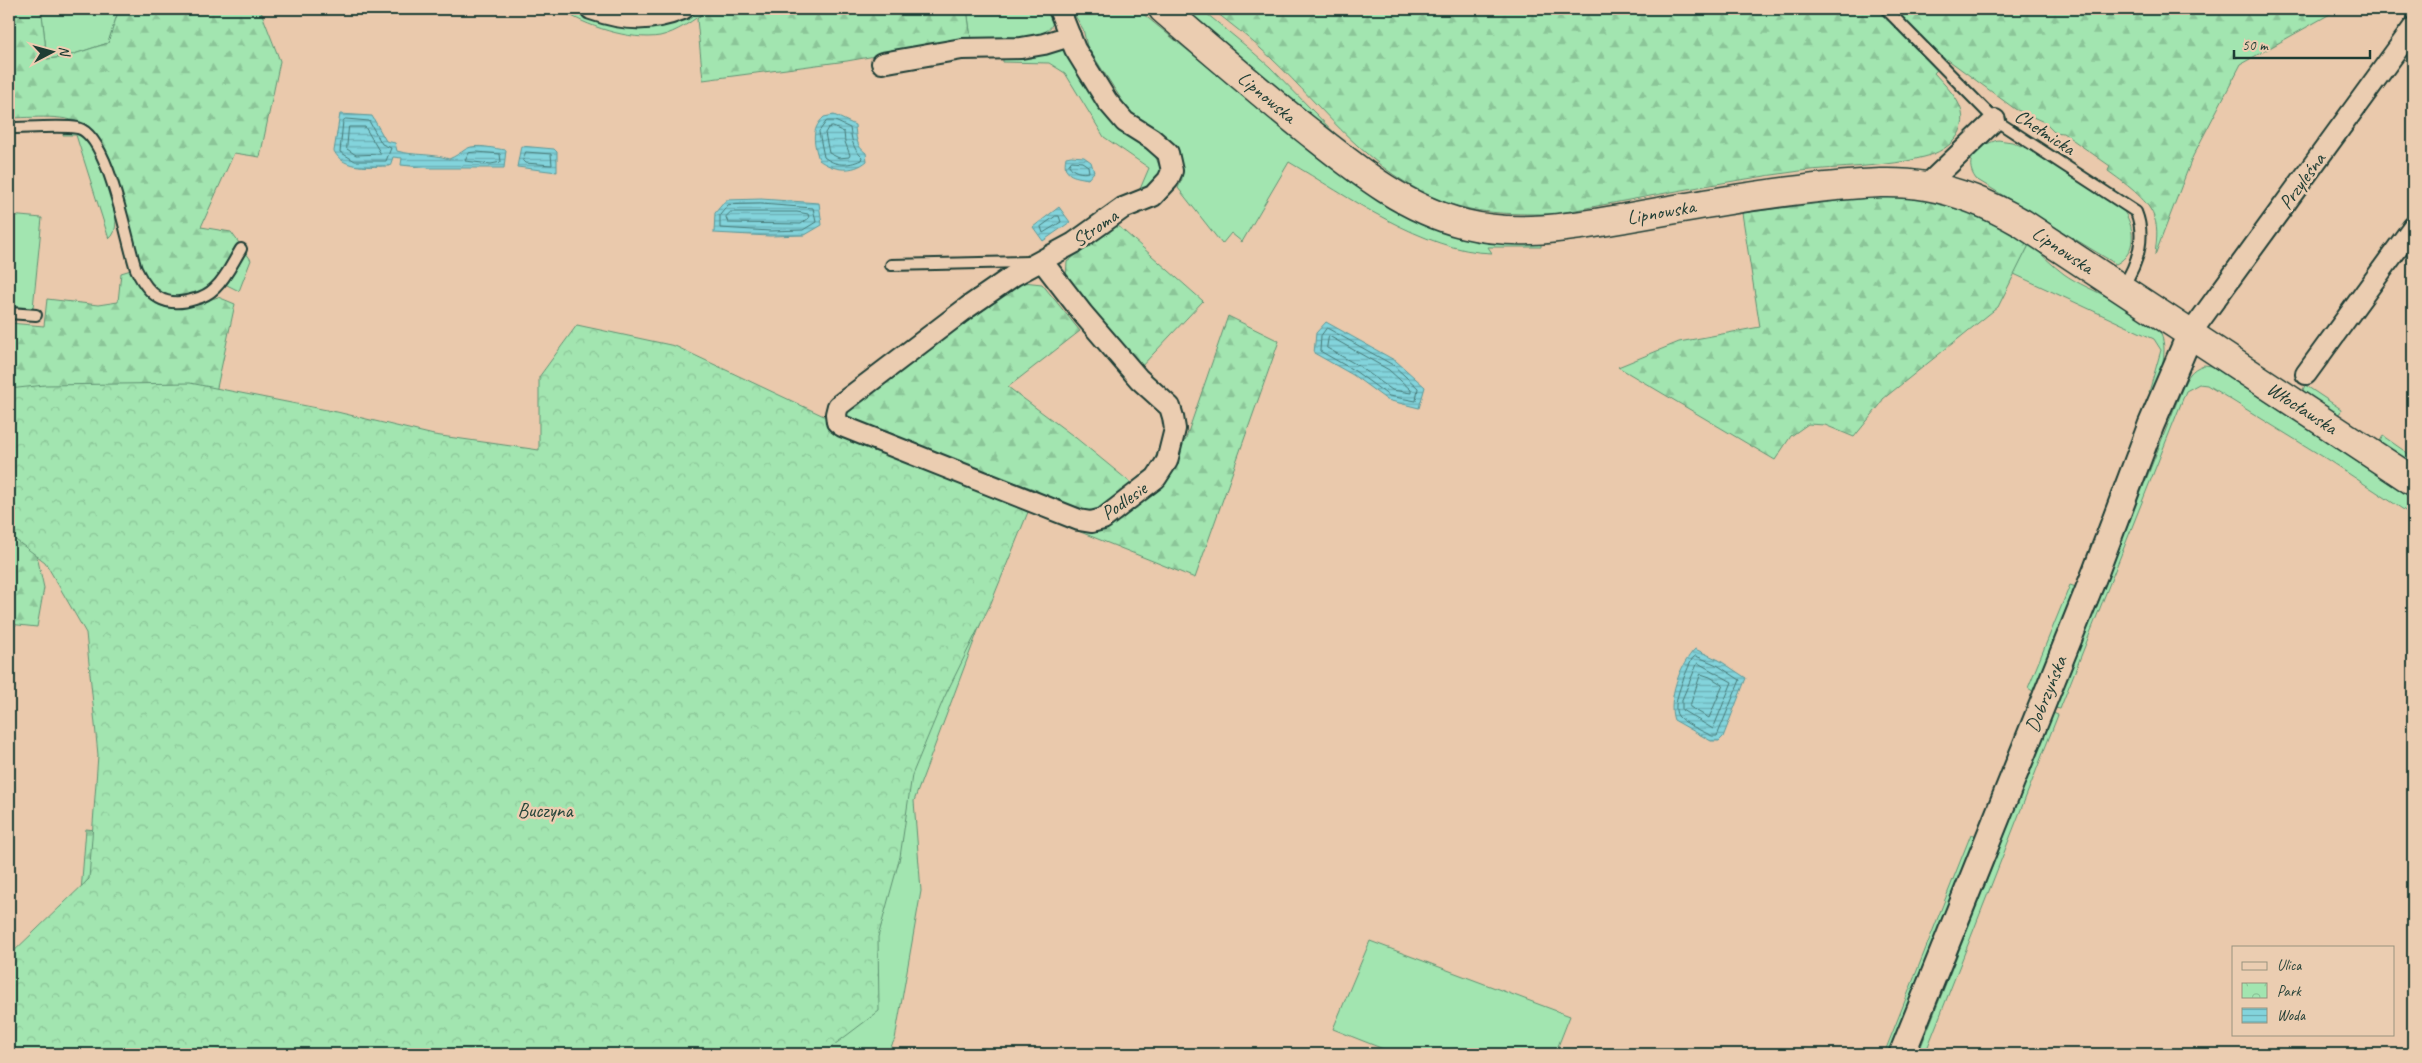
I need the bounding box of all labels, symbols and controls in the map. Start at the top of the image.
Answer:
north arrow [28,28,78,78]
scale bar [2234,28,2371,60]
text: 50 m [2242,36,2269,55]
text: N [56,45,74,58]
street label: Lipnowska [1233,65,1303,130]
street label: Chełmicka [2010,103,2082,162]
street label: Przyleśna [2273,147,2332,214]
street label: Lipnowska [1625,193,1699,230]
street label: Stroma [1067,202,1124,253]
street label: Lipnowska [2028,220,2100,281]
street label: Włocławska [2262,376,2343,441]
street label: Podlesie [1096,475,1153,526]
street label: Dobrzyńska [2019,651,2073,736]
park label: Buczyna [517,798,574,823]
legend [2232,946,2394,1036]
text: Ulica [2277,956,2302,975]
text: Park [2277,982,2302,1001]
text: Woda [2277,1006,2306,1025]

